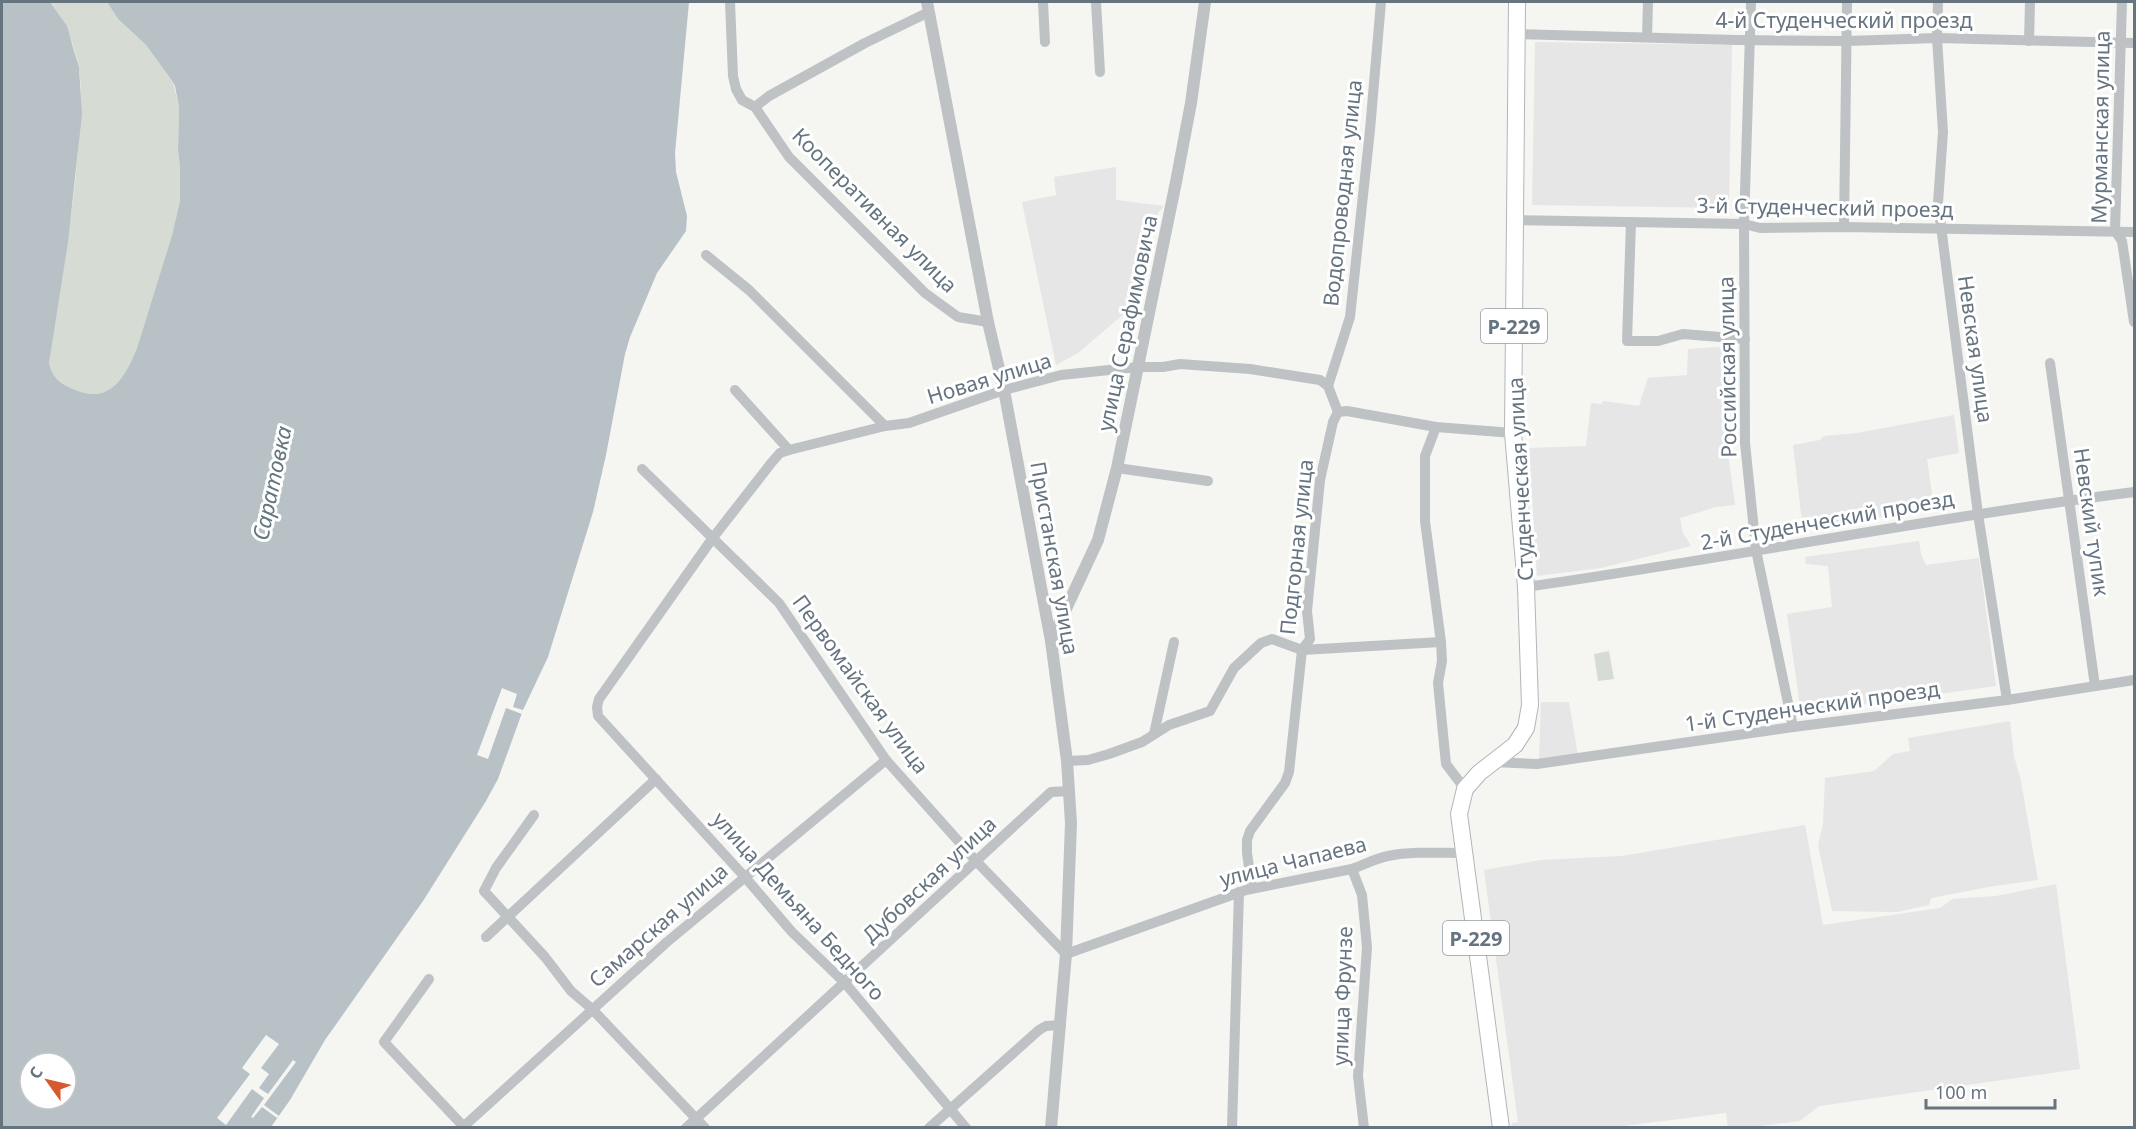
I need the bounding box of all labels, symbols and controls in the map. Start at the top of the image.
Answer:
street label: 4-й Студенческий проезд [1716,6,1973,34]
street label: Мурманская улица [2084,30,2116,224]
street label: Водопроводная улица [1316,78,1368,308]
street label: Кооперативная улица [786,121,964,299]
street label: 3-й Студенческий проезд [1696,191,1954,223]
street label: улица Серафимовича [1090,212,1164,434]
street label: Невская улица [1952,273,2000,425]
street label: Российская улица [1711,276,1743,458]
road number: Р-229 [1481,309,1547,343]
street label: Новая улица [923,346,1055,410]
street label: Студенческая улица [1501,376,1539,582]
water label: Саратовка [244,423,298,543]
street label: Невский тупик [2068,446,2116,598]
street label: Подгорная улица [1273,458,1319,636]
street label: Пристанская улица [1024,459,1086,657]
street label: 2-й Студенческий проезд [1698,484,1956,556]
street label: Первомайская улица [787,589,935,779]
street label: 1-й Студенческий проезд [1683,674,1941,738]
street label: улица Демьяна Бедного [707,806,891,1006]
street label: Дубовская улица [856,810,1002,948]
street label: улица Чапаева [1217,829,1369,893]
street label: Самарская улица [583,857,733,993]
road number: Р-229 [1443,921,1509,955]
street label: улица Фрунзе [1326,926,1358,1066]
north arrow [18,1051,78,1111]
text: С [24,1062,48,1083]
scale bar [1926,1072,2055,1110]
text: 100 m [1935,1080,1987,1104]

